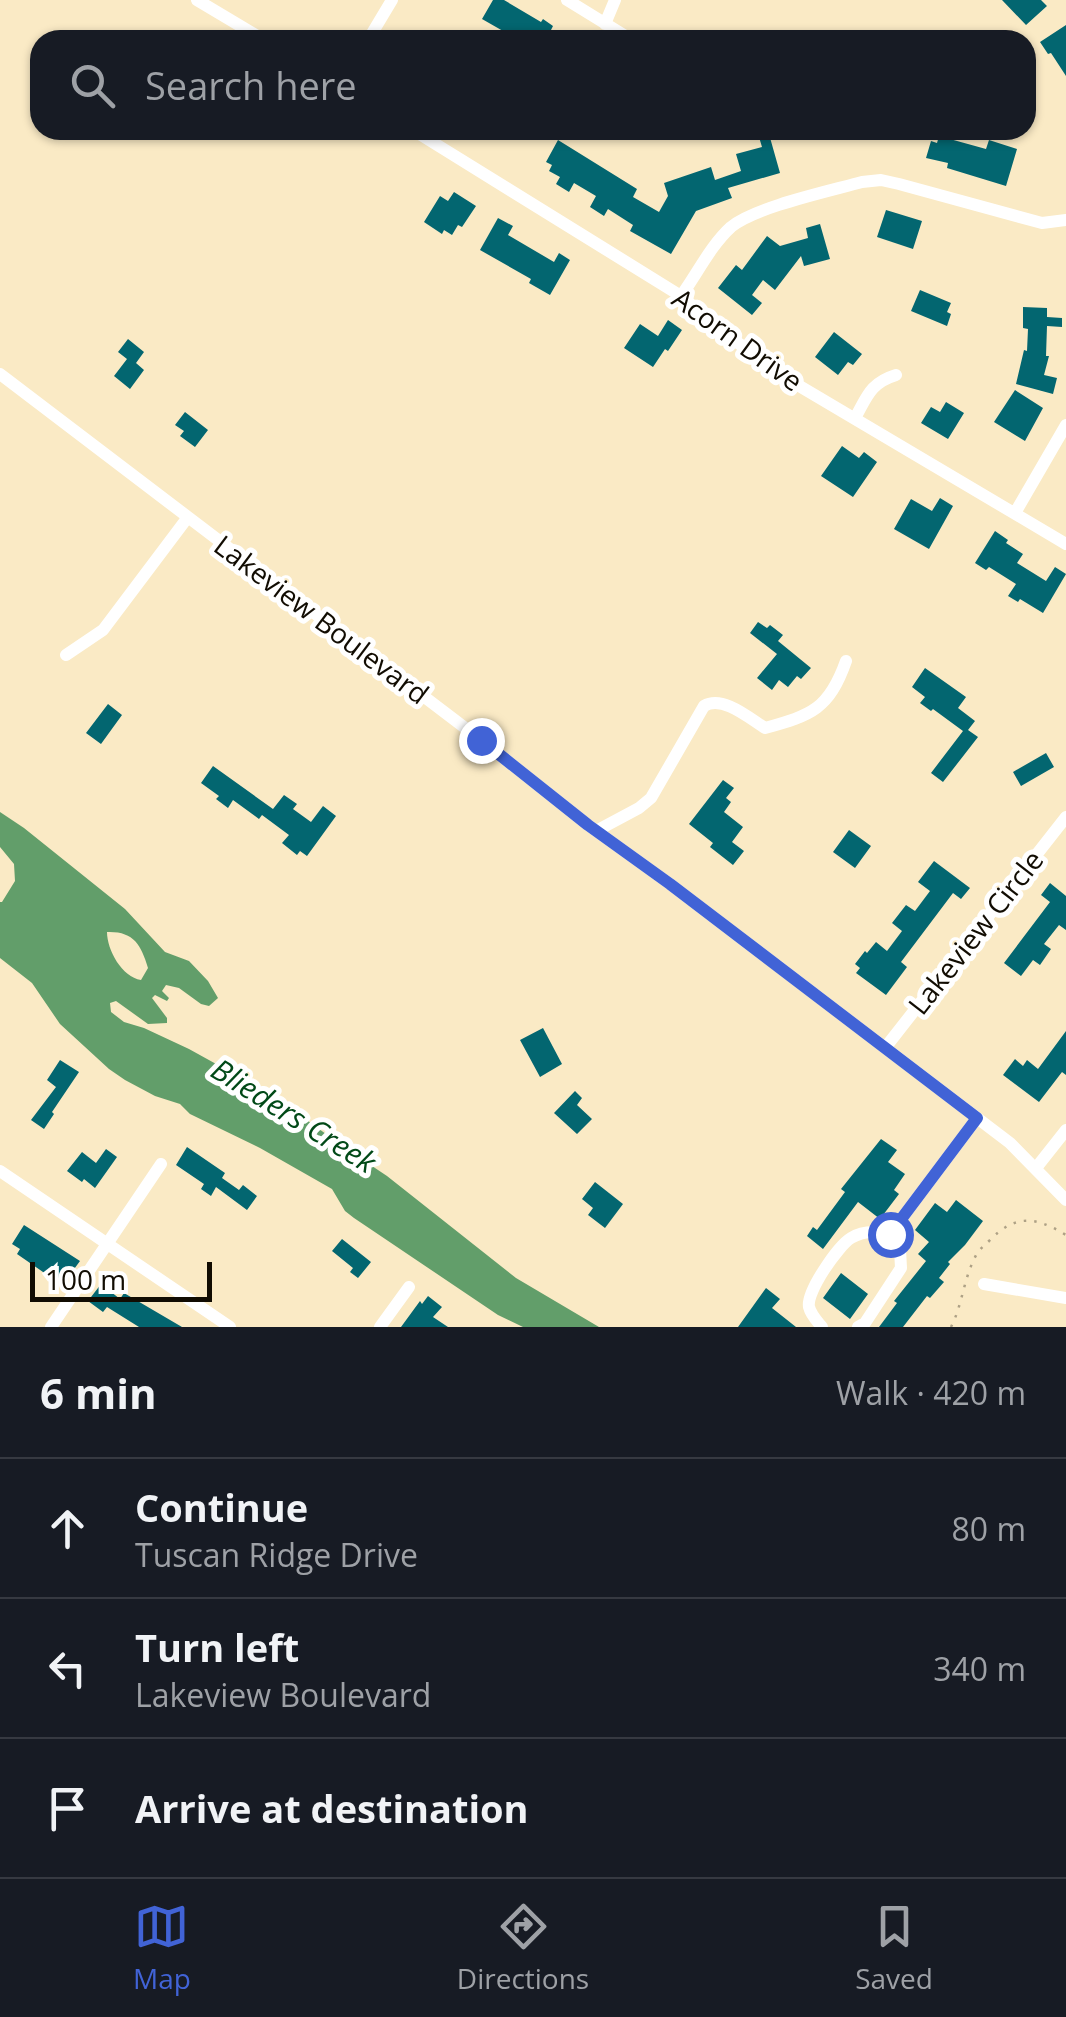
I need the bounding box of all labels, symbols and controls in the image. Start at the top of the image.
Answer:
search box [30,30,1036,140]
icon: search [65,58,120,113]
text: Search here [145,59,357,111]
street label: Acorn Drive [665,279,811,399]
street label: Lakeview Boulevard [207,526,437,712]
route end [459,718,505,764]
street label: Lakeview Circle [899,842,1051,1022]
water label: Blieders Creek [204,1048,385,1183]
route start [868,1212,914,1258]
scale bar [30,1257,212,1302]
text: 100 m [45,1260,126,1298]
text: 6 min [40,1364,157,1421]
text: Walk · 420 m [836,1371,1026,1414]
text: Continue [135,1481,308,1533]
icon: ahead [40,1501,95,1556]
text: 80 m [951,1507,1026,1550]
text: Tuscan Ridge Drive [135,1533,418,1576]
text: Turn left [135,1621,299,1673]
icon: left [40,1641,95,1696]
text: 340 m [933,1647,1026,1690]
text: Lakeview Boulevard [135,1673,431,1716]
icon: arrive [40,1781,95,1836]
text: Arrive at destination [135,1782,529,1834]
tab: Map [133,1899,191,1997]
tab: Directions [457,1899,589,1997]
tab: Saved [855,1899,933,1997]

